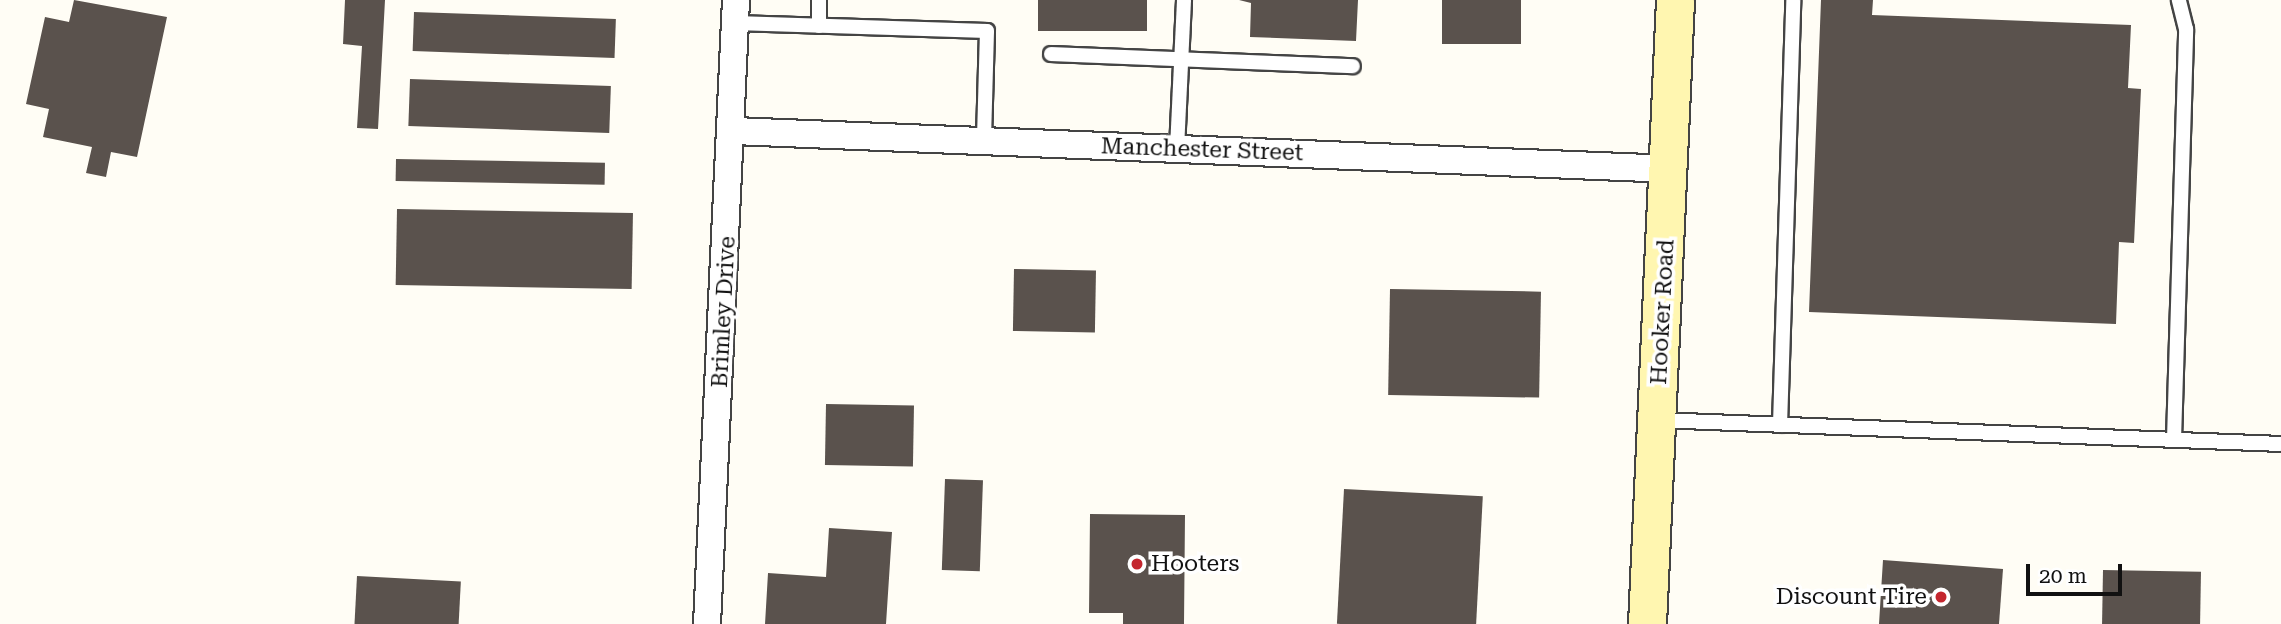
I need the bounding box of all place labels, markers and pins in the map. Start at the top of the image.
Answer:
place label: Hooters [1151,550,1240,578]
marker: Hooters [1129,556,1145,572]
place label: Discount Tire [1776,583,1927,611]
marker: Discount Tire [1933,589,1949,605]

